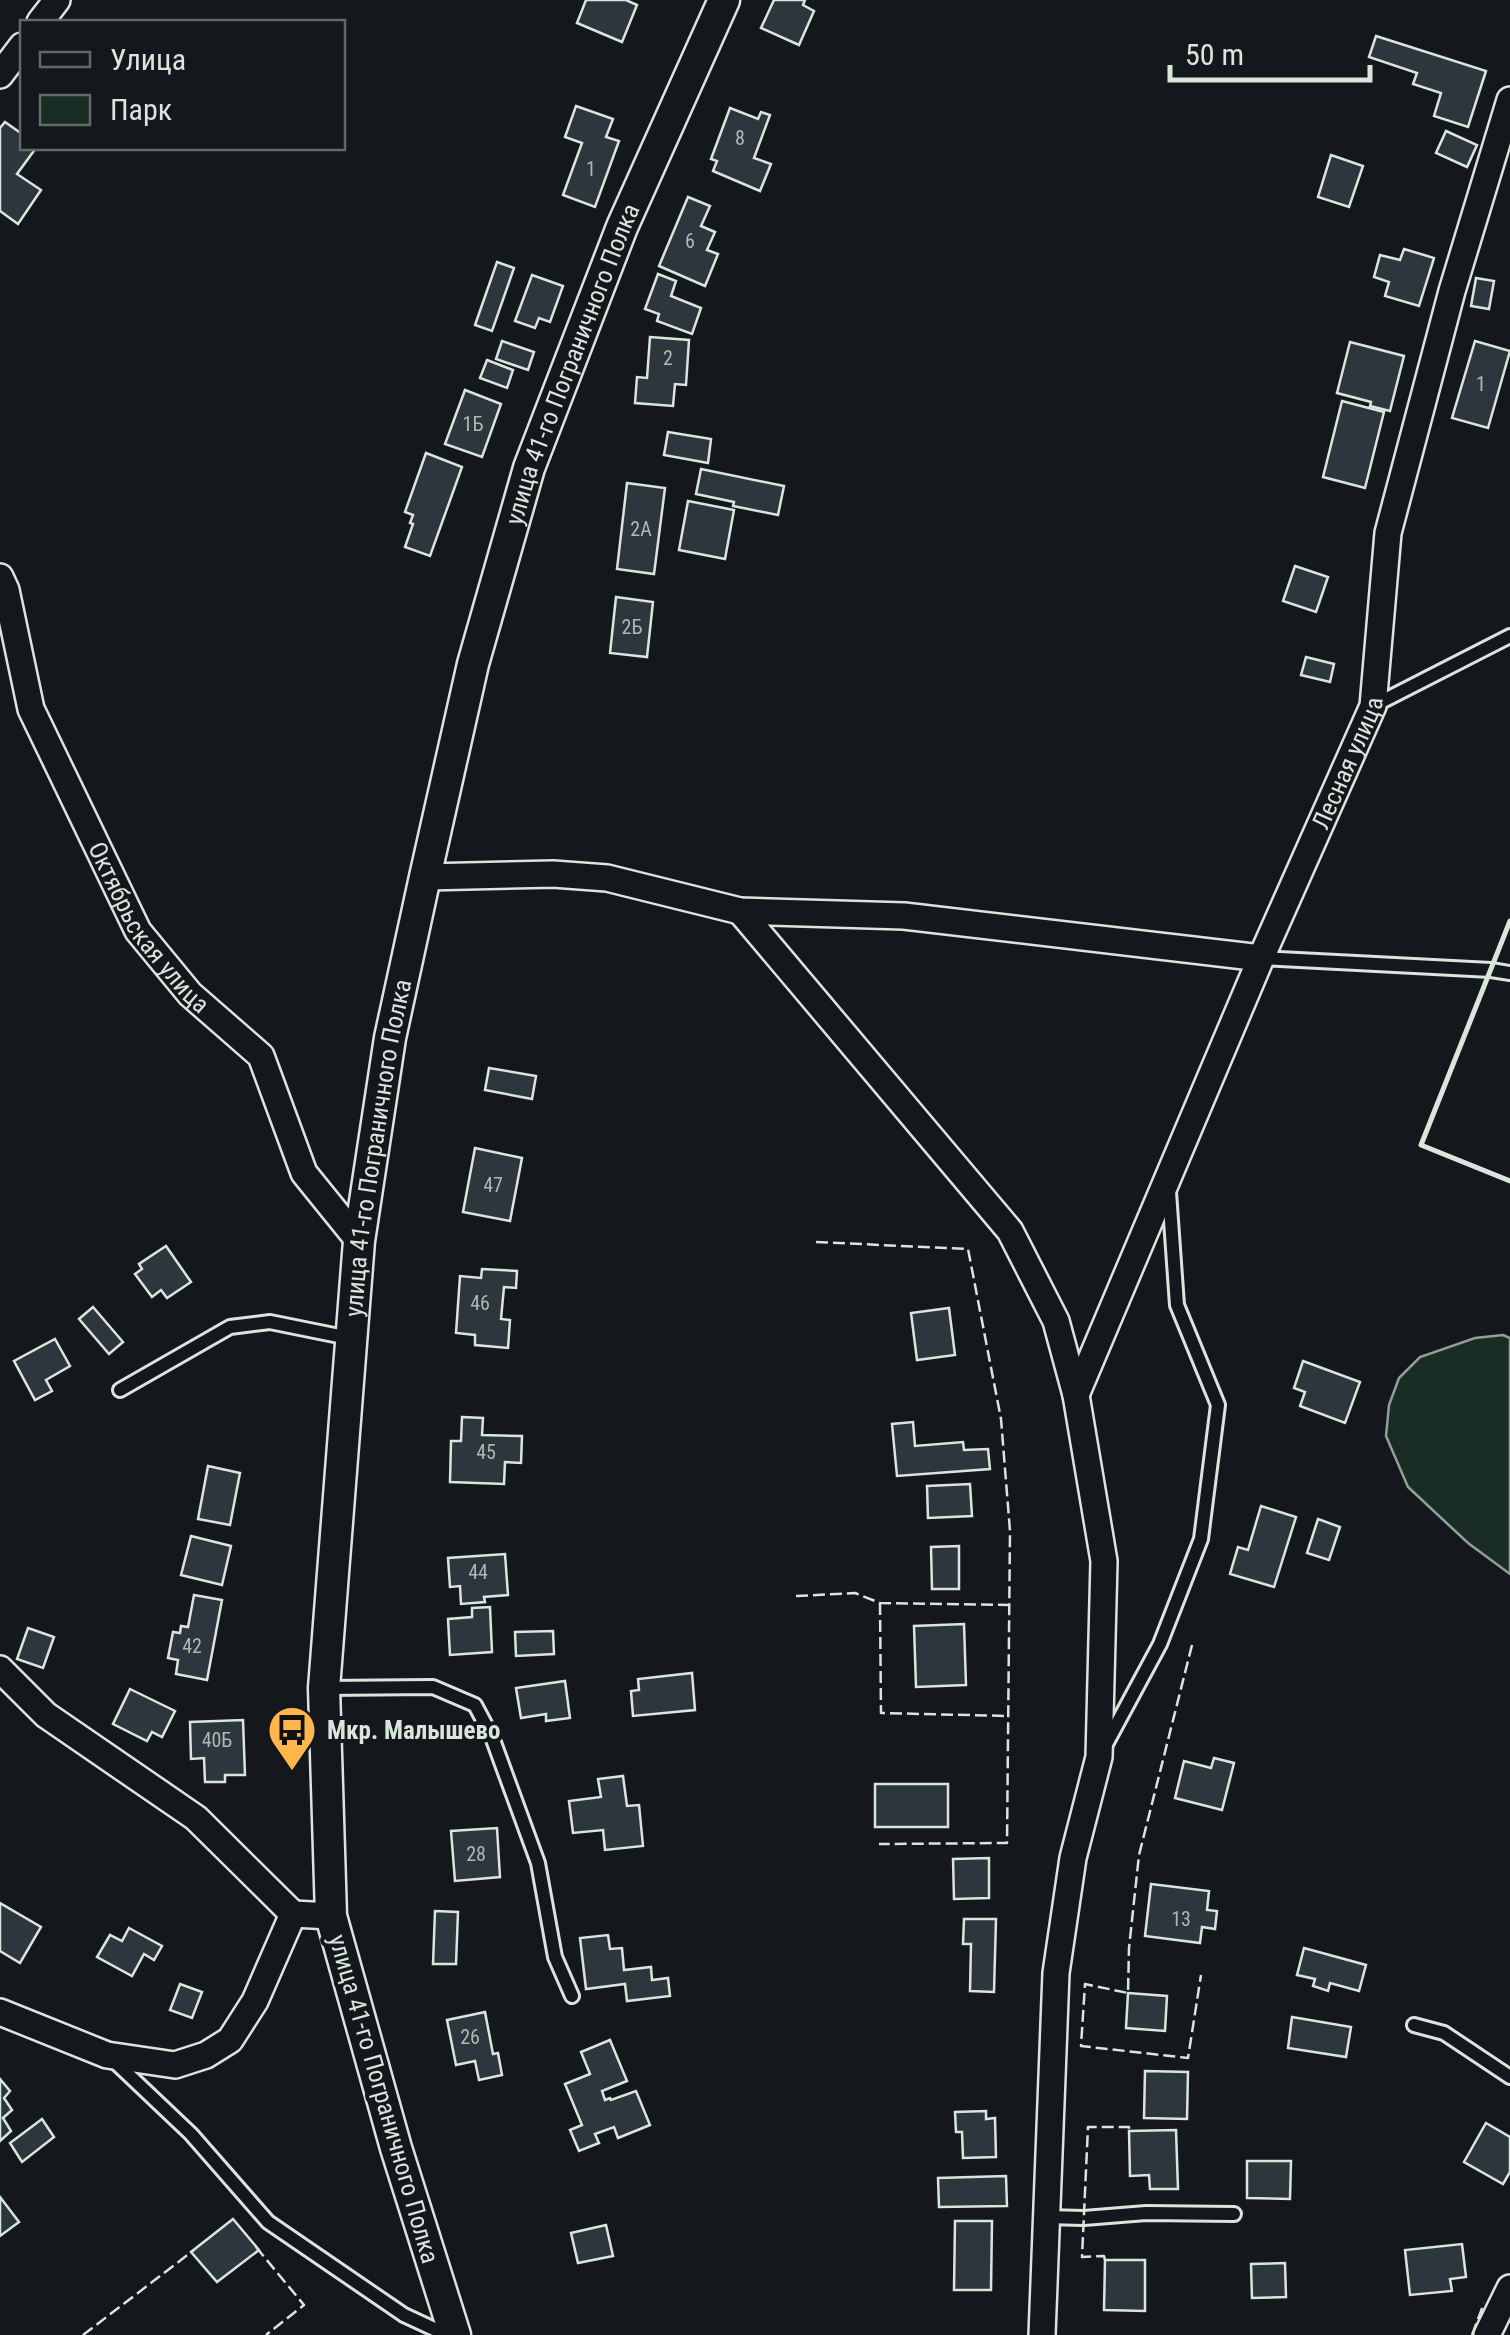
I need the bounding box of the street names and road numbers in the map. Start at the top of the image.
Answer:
street label: улица 41-го Пограничного Полка [499,199,645,528]
street label: Лесная улица [1306,696,1388,834]
street label: Октябрьская улица [83,837,215,1019]
street label: улица 41-го Пограничного Полка [339,977,417,1318]
street label: улица 41-го Пограничного Полка [323,1931,445,2267]

